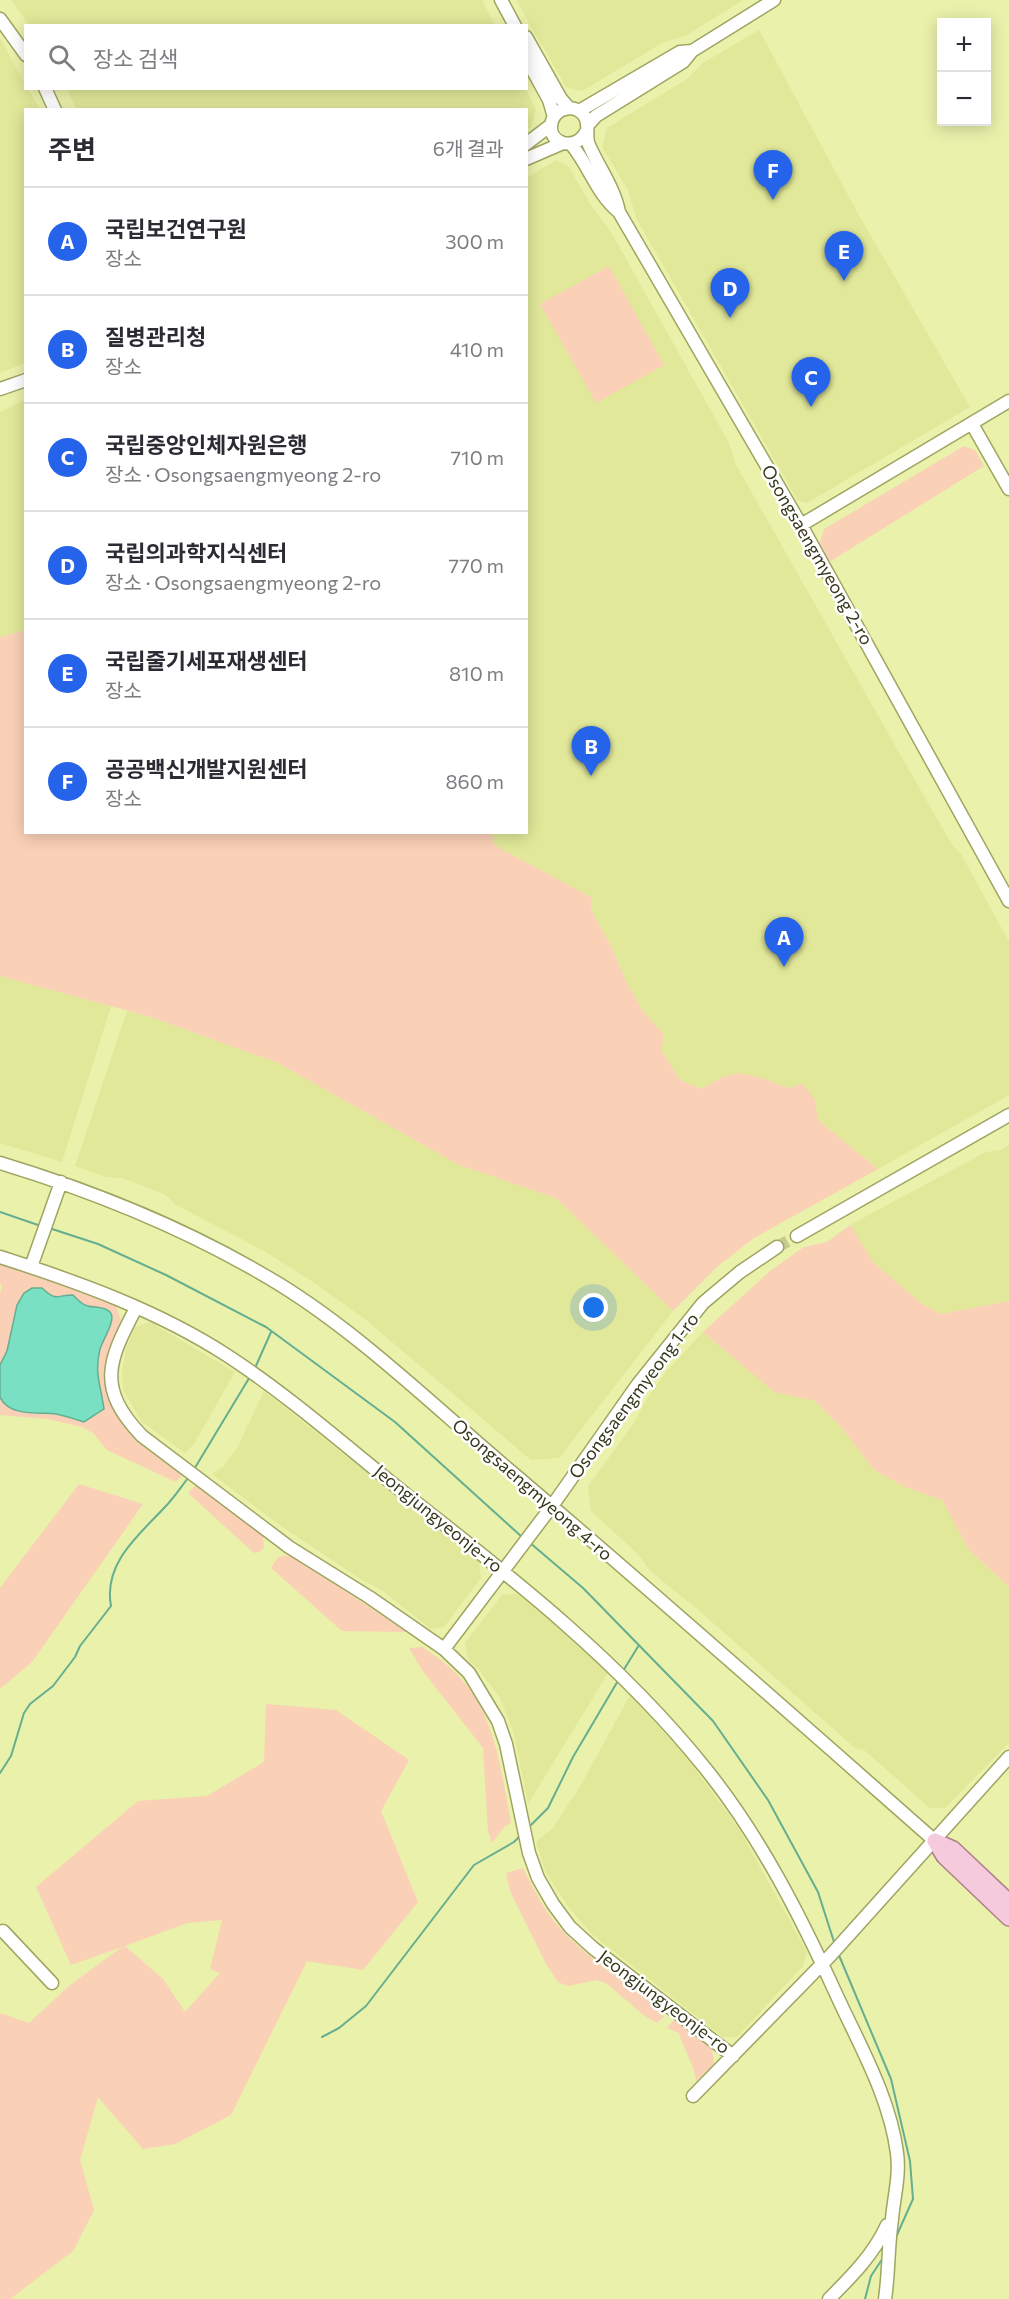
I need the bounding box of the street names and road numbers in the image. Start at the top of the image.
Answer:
street label: Osongsaengmyeong 2-ro [757,460,878,649]
street label: Osongsaengmyeong 1-ro [564,1308,703,1483]
street label: Osongsaengmyeong 4-ro [448,1414,617,1565]
street label: Jeongjungyeonje-ro [370,1460,507,1577]
street label: Jeongjungyeonje-ro [594,1945,735,2058]

